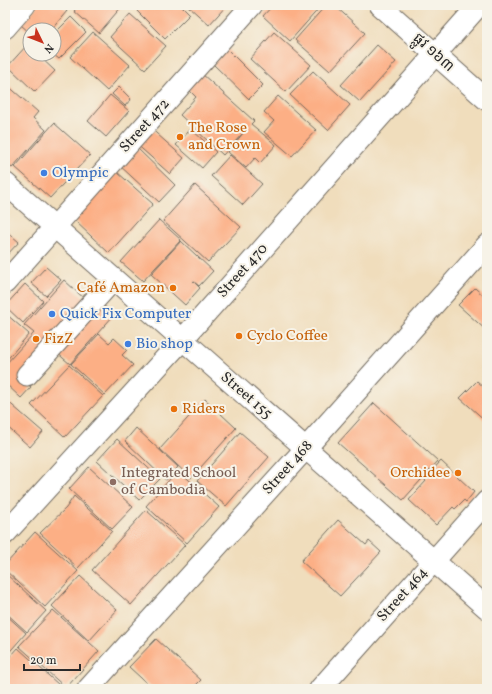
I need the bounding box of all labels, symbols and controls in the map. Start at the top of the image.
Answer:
north arrow [22,22,62,62]
street label: ផ្លូវ ១៦៣ [407,29,458,78]
text: N [40,40,56,56]
street label: Street 472 [115,94,175,158]
place label: The Rose and Crown [188,118,260,156]
marker: The Rose and Crown [175,132,185,142]
place label: Olympic [52,163,109,184]
marker: Olympic [39,168,49,178]
street label: Street 470 [213,239,273,303]
place label: Café Amazon [77,278,165,299]
marker: Café Amazon [168,283,178,293]
place label: Quick Fix Computer [60,304,191,325]
marker: Quick Fix Computer [47,309,57,319]
place label: Cyclo Coffee [247,326,328,347]
place label: FizZ [44,329,73,350]
marker: Cyclo Coffee [234,331,244,341]
marker: FizZ [31,334,41,344]
place label: Bio shop [136,334,193,355]
marker: Bio shop [123,339,133,349]
street label: Street 155 [215,368,277,424]
place label: Riders [182,399,225,420]
marker: Riders [169,404,179,414]
street label: Street 468 [258,436,318,500]
place label: Integrated School of Cambodia [121,463,236,501]
place label: Orchidee [390,463,450,484]
marker: Orchidee [453,468,463,478]
marker: Integrated School of Cambodia [108,477,118,487]
street label: Street 464 [373,563,433,627]
scale bar [24,646,80,672]
text: 20 m [30,653,57,669]

